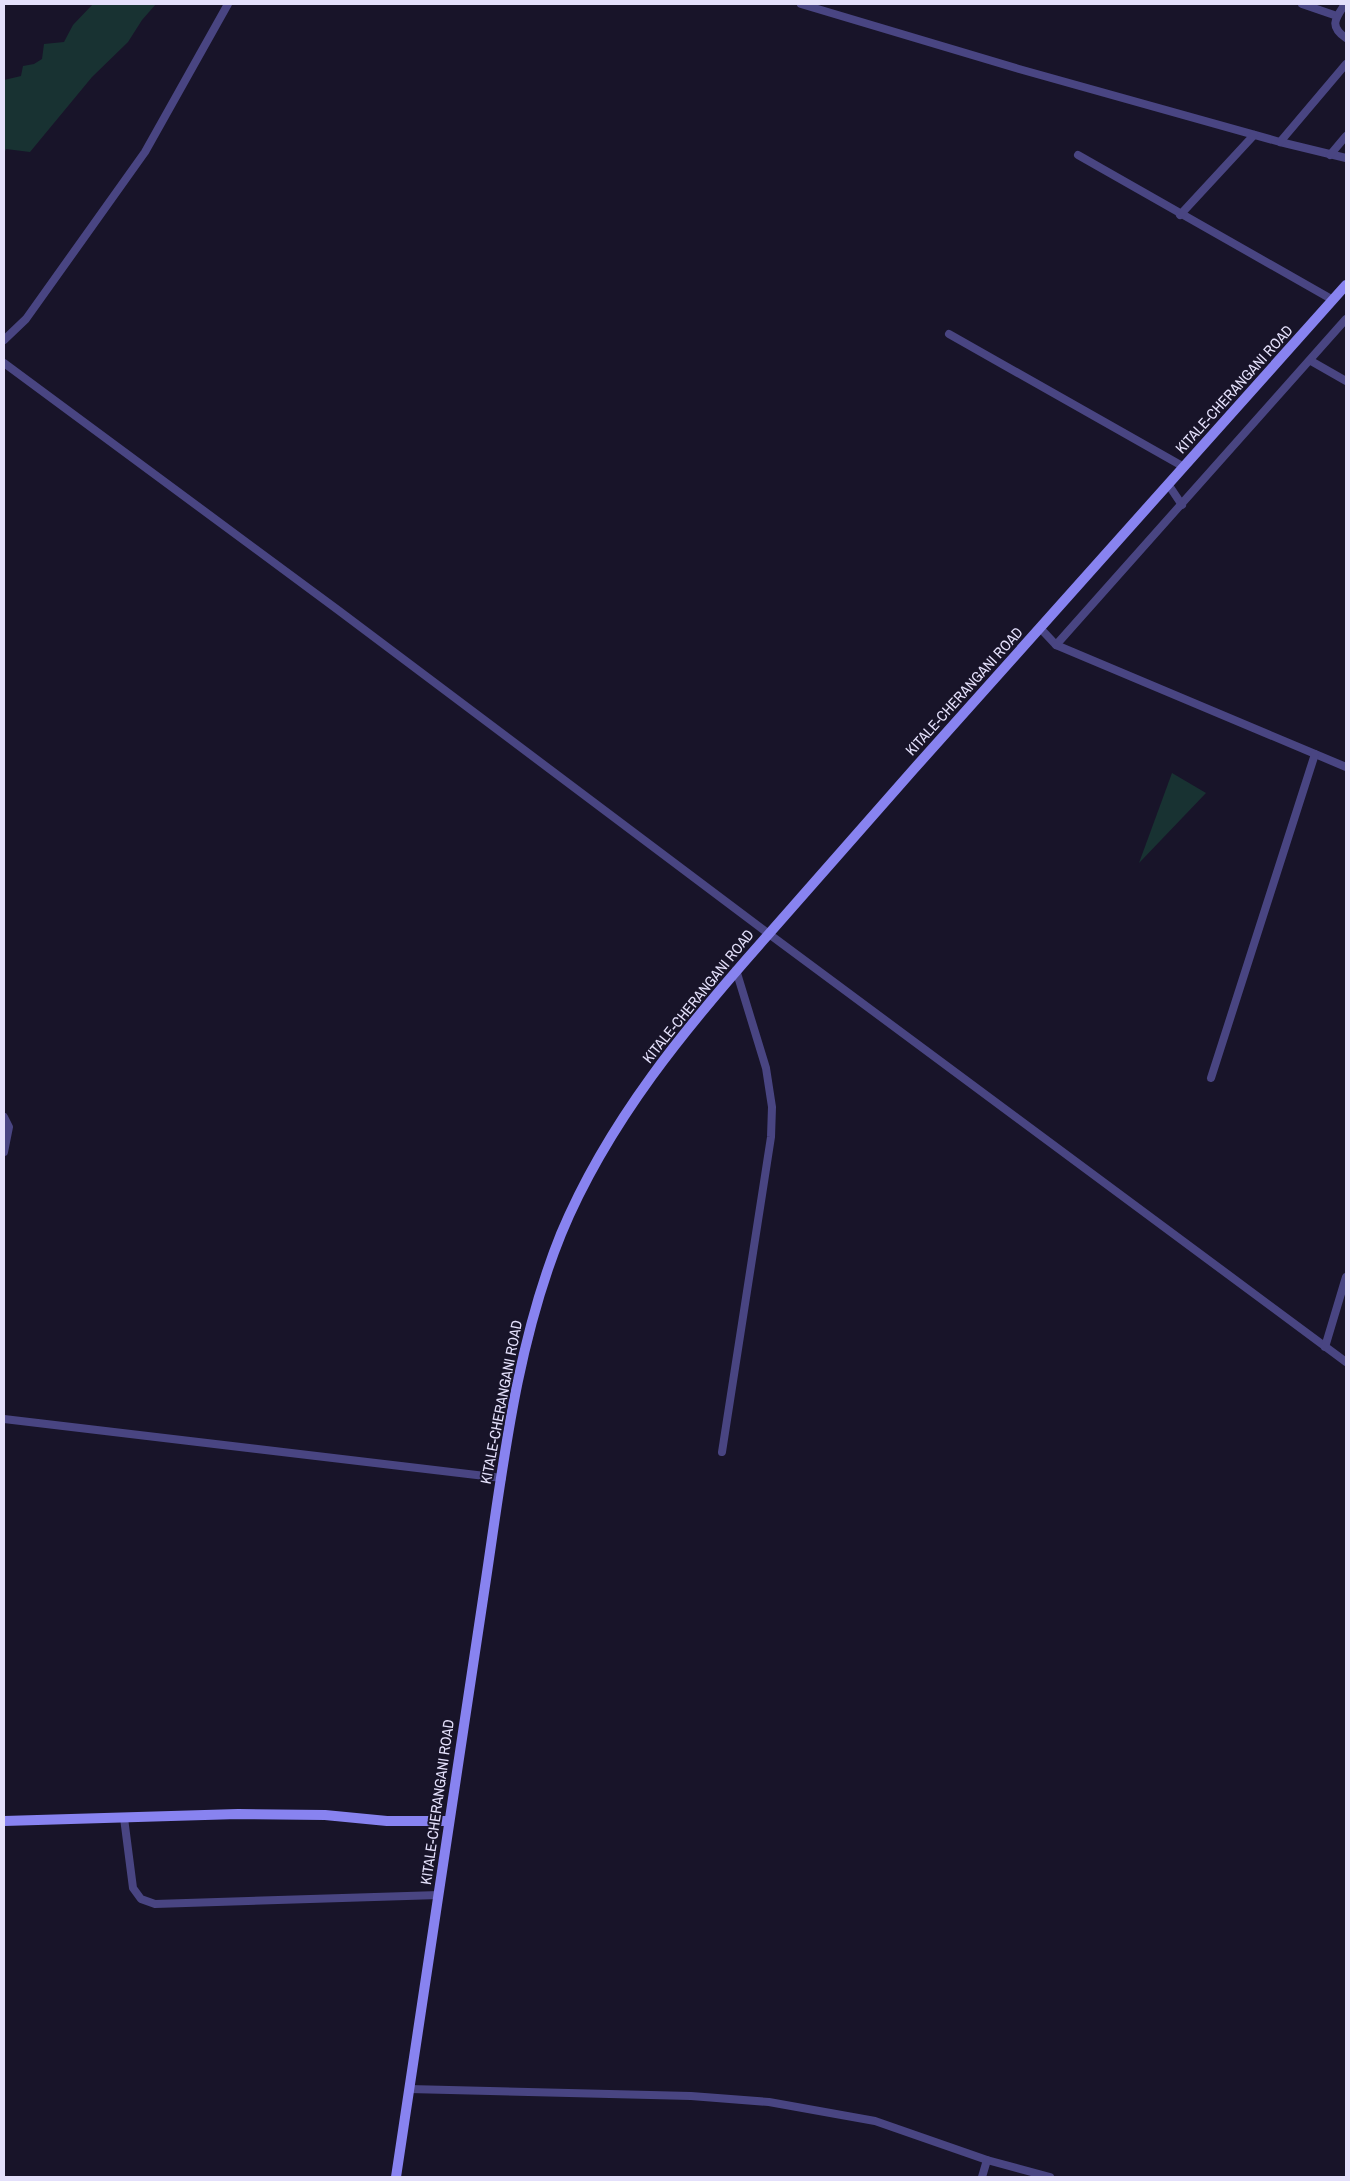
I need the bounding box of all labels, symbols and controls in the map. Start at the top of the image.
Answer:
street label: KITALE-CHERANGANI ROAD [1170,320,1298,458]
street label: KITALE-CHERANGANI ROAD [900,622,1028,760]
street label: KITALE-CHERANGANI ROAD [637,925,759,1067]
street label: KITALE-CHERANGANI ROAD [475,1318,527,1486]
street label: KITALE-CHERANGANI ROAD [415,1718,459,1886]

